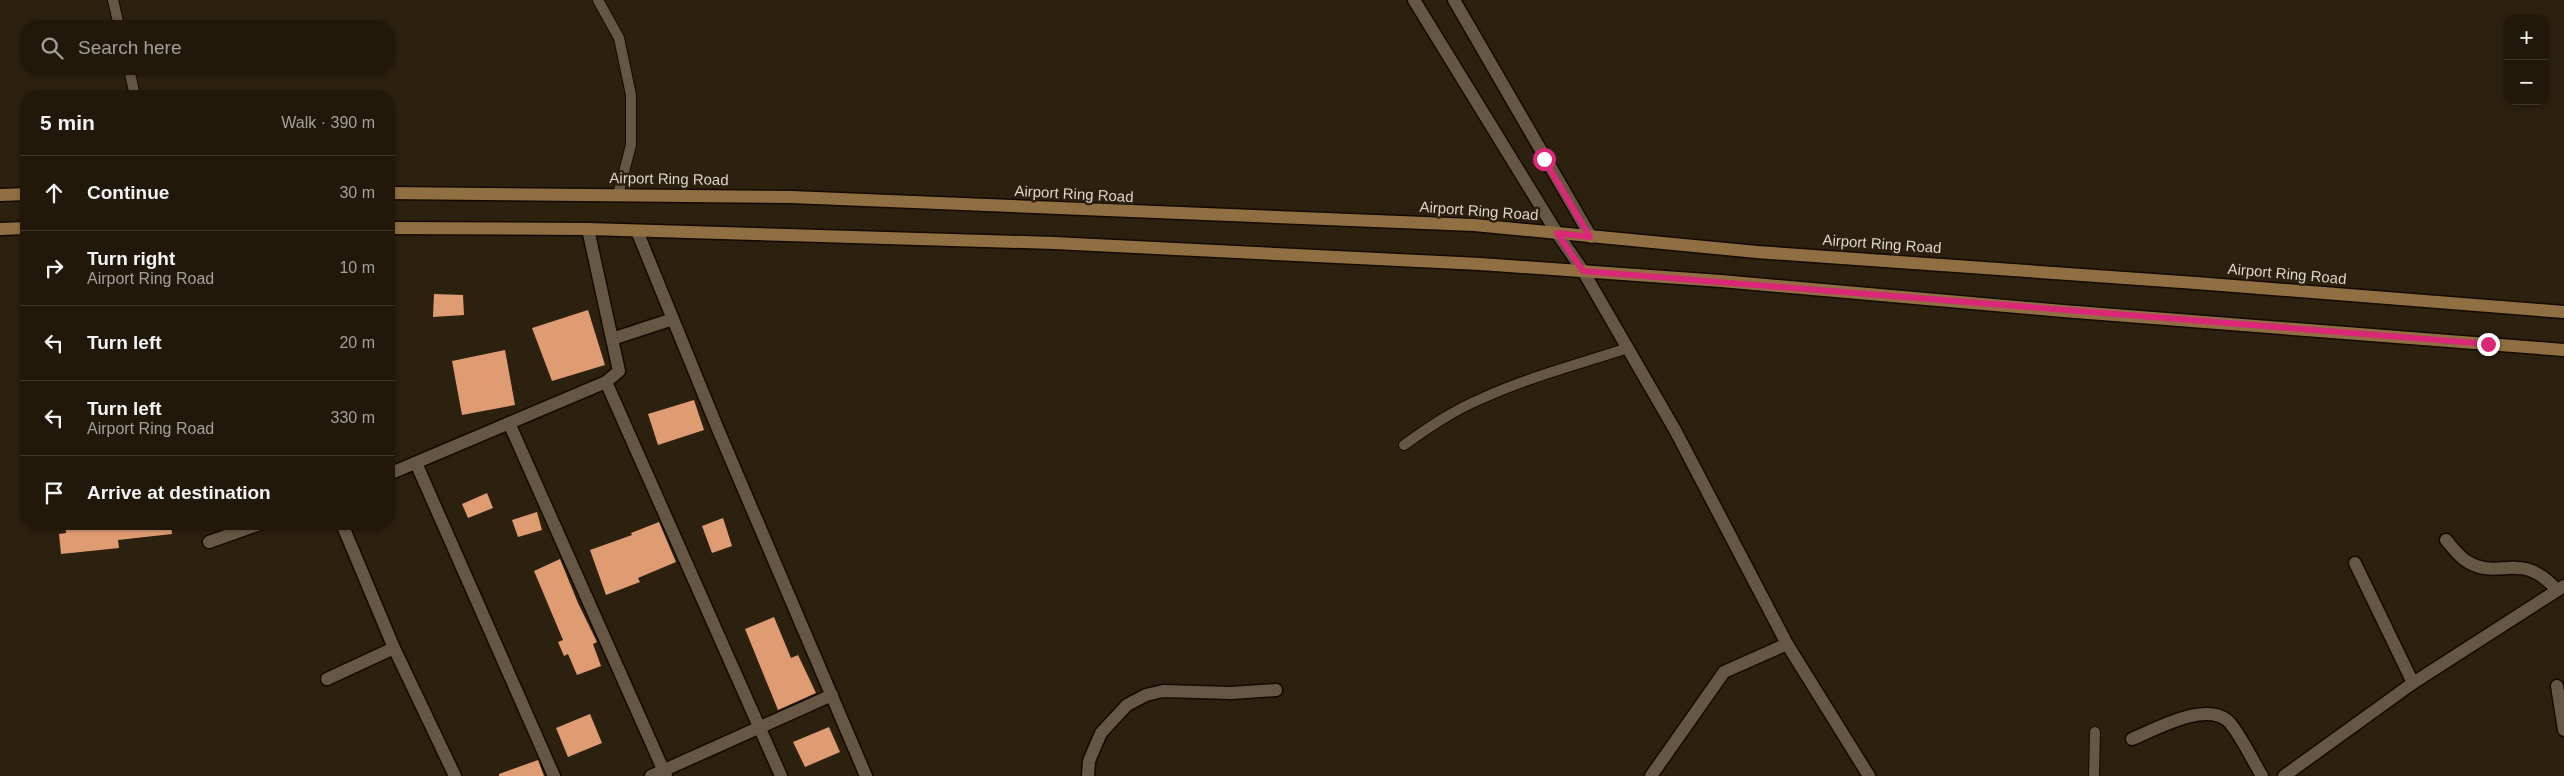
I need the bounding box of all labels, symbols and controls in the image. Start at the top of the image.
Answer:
map controls [2504,15,2549,105]
button: + [2504,15,2549,60]
search box [20,20,395,75]
icon: search [38,34,66,62]
text: Search here [78,37,182,58]
button: − [2504,60,2549,105]
text: 5 min [40,111,95,134]
text: Walk · 390 m [281,114,375,131]
route start [1533,148,1556,171]
street label: Airport Ring Road [609,169,729,188]
icon: ahead [40,179,68,207]
text: Continue [87,182,169,203]
street label: Airport Ring Road [1014,182,1134,205]
text: 30 m [339,184,375,201]
street label: Airport Ring Road [1419,198,1539,223]
street label: Airport Ring Road [1822,231,1942,256]
text: Turn right [87,248,175,269]
icon: right [40,254,68,282]
text: 10 m [339,259,375,276]
street label: Airport Ring Road [2227,260,2347,287]
text: Airport Ring Road [87,270,214,287]
icon: left [40,329,68,357]
text: Turn left [87,332,162,353]
route end [2477,333,2500,356]
text: 20 m [339,334,375,351]
text: Turn left [87,398,162,419]
icon: left [40,404,68,432]
text: 330 m [331,409,375,426]
text: Airport Ring Road [87,420,214,437]
icon: arrive [40,479,68,507]
text: Arrive at destination [87,482,271,503]

